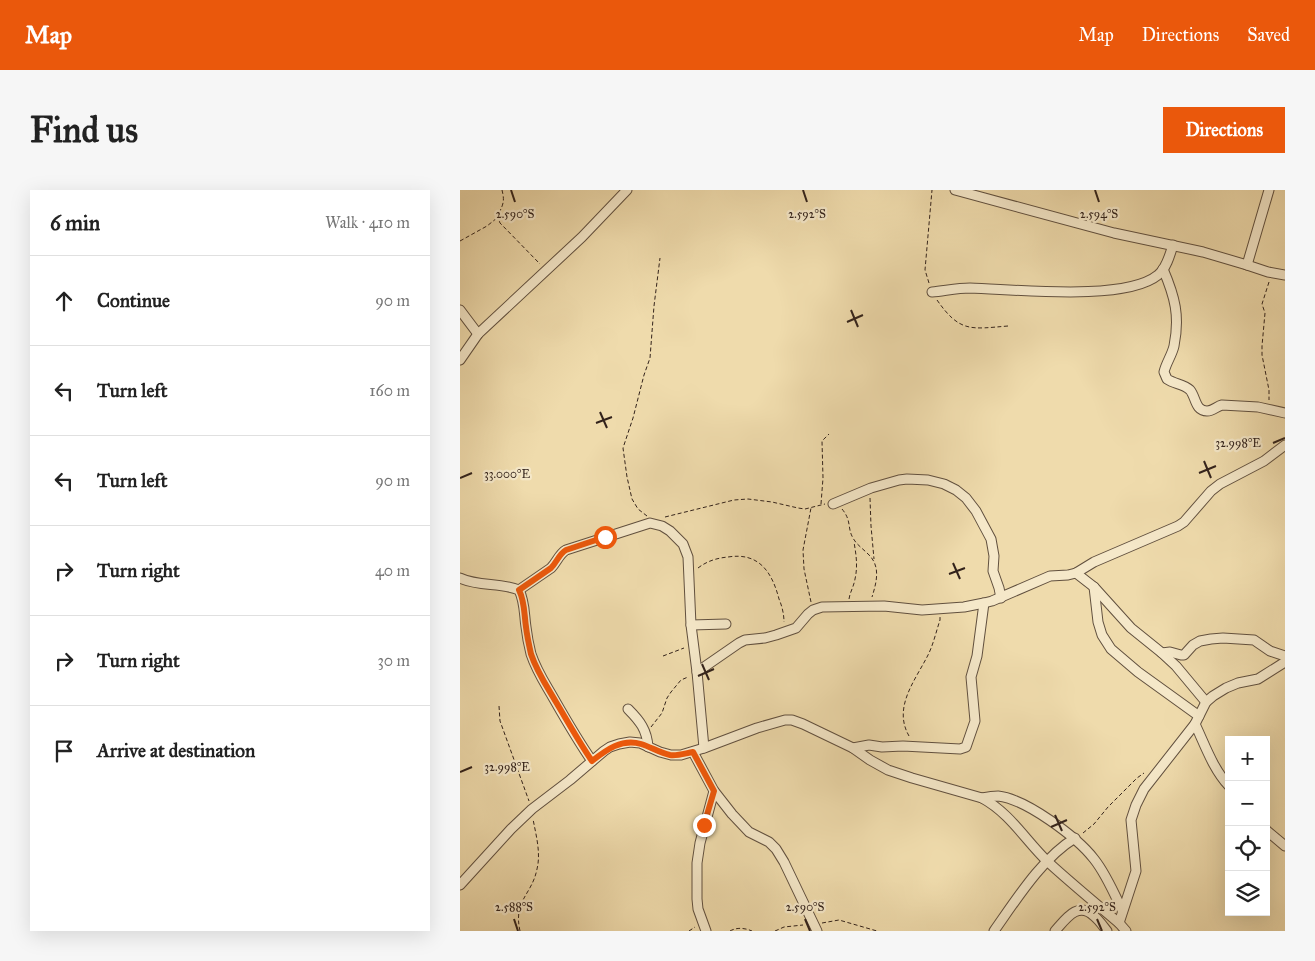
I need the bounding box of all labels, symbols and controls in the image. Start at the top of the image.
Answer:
text: Map [25,20,72,50]
text: Map [1078,24,1114,46]
text: Directions [1142,24,1219,46]
text: Saved [1247,24,1290,46]
button: Directions [1163,107,1285,153]
text: Find us [30,109,138,152]
text: 2.590°S [496,207,534,221]
text: 2.592°S [788,207,826,221]
text: 2.594°S [1080,207,1118,221]
text: 6 min [50,210,100,236]
text: Walk · 410 m [325,213,410,232]
icon: ahead [50,287,78,315]
text: Continue [97,289,170,312]
text: 90 m [375,291,410,310]
icon: left [50,377,78,405]
text: Turn left [97,379,167,402]
text: 160 m [369,381,410,400]
text: 32.998°E [1215,436,1261,450]
icon: left [50,467,78,495]
text: 33.000°E [484,467,530,481]
text: Turn left [97,469,167,492]
text: 90 m [375,471,410,490]
route start [594,526,617,549]
icon: right [50,557,78,585]
text: Turn right [97,559,180,582]
text: 40 m [375,561,410,580]
icon: right [50,647,78,675]
text: Turn right [97,649,180,672]
text: 30 m [377,651,410,670]
map controls [1225,736,1270,916]
button: + [1225,736,1270,781]
icon: arrive [50,737,78,765]
text: Arrive at destination [97,739,255,762]
text: 32.998°E [484,760,530,774]
button: − [1225,781,1270,826]
route end [693,814,716,837]
button: locate [1225,826,1270,871]
button: layers [1225,871,1270,916]
text: 2.588°S [495,900,533,914]
text: 2.590°S [786,900,824,914]
text: 2.592°S [1078,900,1116,914]

